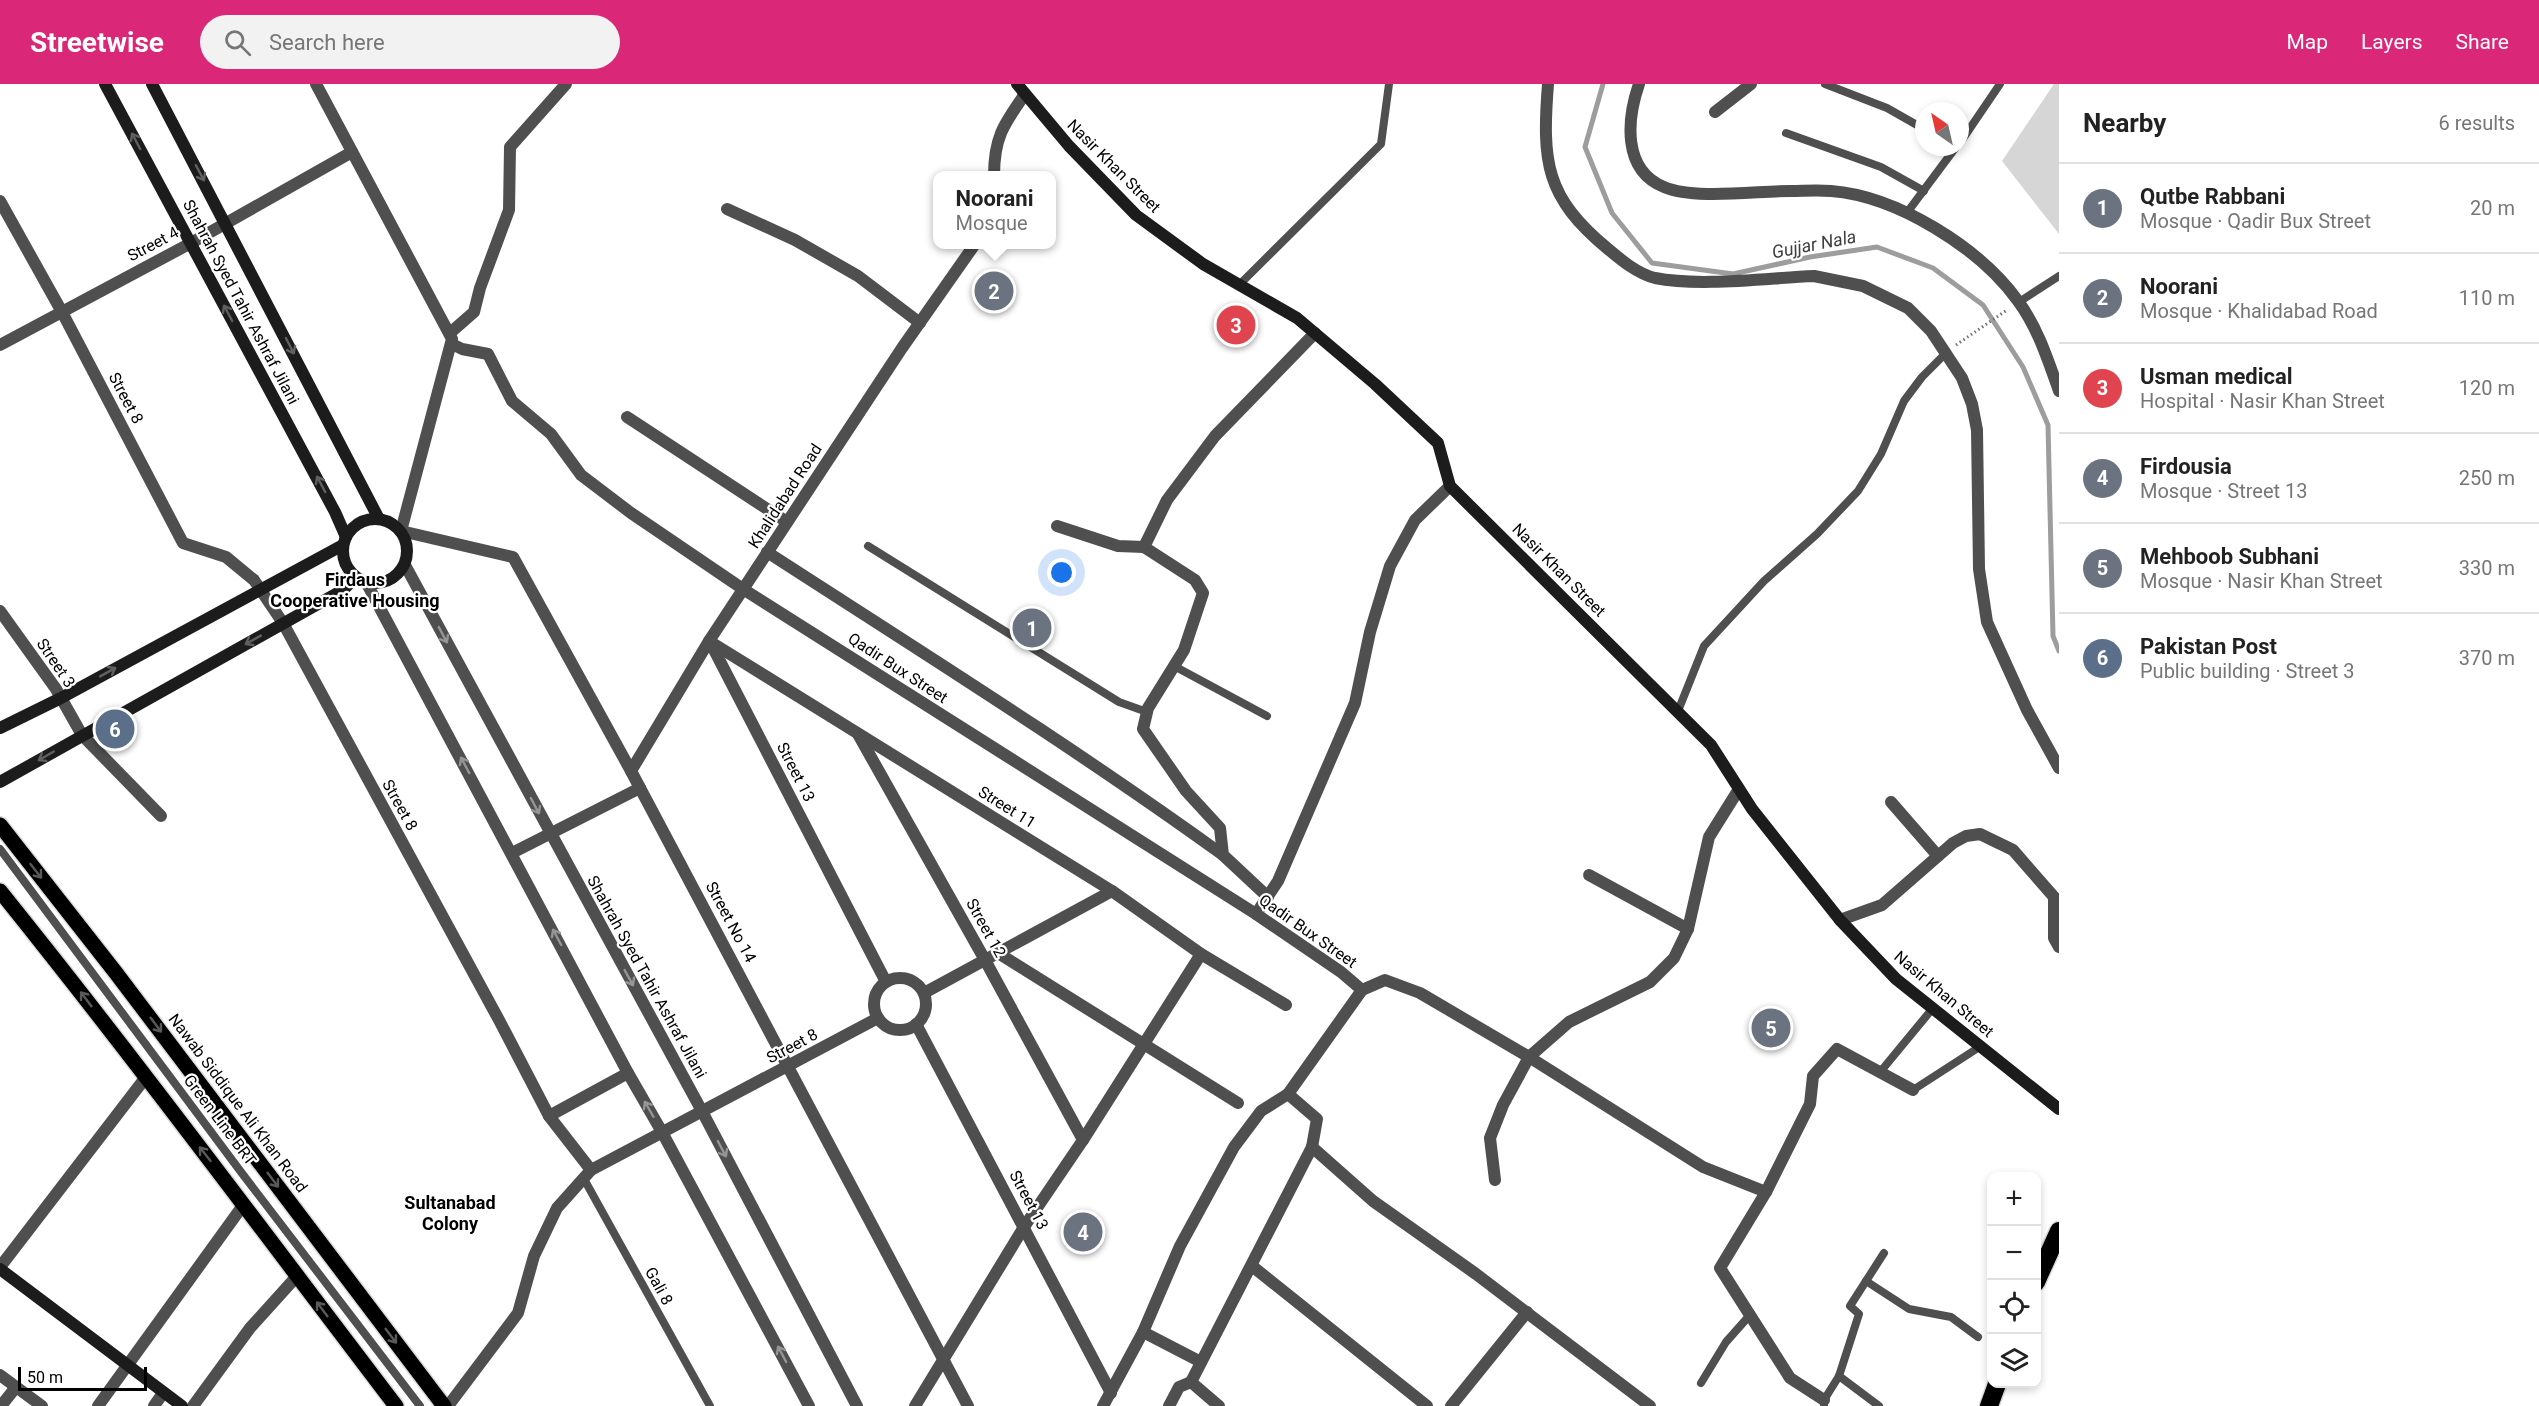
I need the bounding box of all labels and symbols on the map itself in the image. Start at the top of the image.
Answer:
north arrow [1915,102,1969,156]
street label: Nasir Khan Street [1063,115,1165,217]
one-way arrow [130,133,142,150]
one-way arrow [195,163,206,181]
street label: Shahrah Syed Tahir Ashraf Jilani [179,196,303,408]
street label: Street 4 [124,223,182,265]
water label: Gujjar Nala [1770,226,1858,262]
pin: 2 [974,268,1014,314]
pin: 3 [1216,302,1256,348]
one-way arrow [222,304,233,322]
one-way arrow [284,336,296,354]
street label: Street 8 [105,369,147,427]
street label: Khalidabad Road [744,440,826,552]
one-way arrow [315,476,326,494]
street label: Nasir Khan Street [1508,519,1610,621]
your location [1047,558,1076,587]
district label: Firdaus Cooperative Housing [270,569,440,611]
pin: 1 [1012,606,1052,650]
one-way arrow [437,626,449,643]
street label: Qadir Bux Street [845,629,951,707]
one-way arrow [245,634,262,646]
street label: Street 3 [33,635,79,691]
one-way arrow [99,666,116,678]
pin: 6 [96,706,134,752]
street label: Street 13 [773,739,819,805]
one-way arrow [38,750,55,762]
one-way arrow [459,757,471,774]
street label: Street 8 [378,776,422,834]
street label: Street 11 [975,782,1039,832]
one-way arrow [530,797,541,815]
one-way arrow [30,862,43,878]
street label: Shahrah Syed Tahir Ashraf Jilani [583,872,711,1082]
street label: Street No 14 [702,878,760,966]
street label: Qadir Bux Street [1255,890,1361,972]
street label: Street 12 [962,895,1010,961]
one-way arrow [551,929,562,947]
street label: Nasir Khan Street [1890,947,1998,1041]
one-way arrow [623,969,635,986]
one-way arrow [80,991,93,1007]
pin: 5 [1752,1006,1790,1050]
street label: Nawab Siddique Ali Khan Road [165,1010,311,1196]
one-way arrow [149,1016,162,1032]
street label: Street 8 [763,1025,821,1067]
street label: Green Line BRT [180,1071,261,1169]
one-way arrow [643,1101,655,1118]
one-way arrow [716,1140,728,1158]
one-way arrow [199,1146,211,1162]
street label: Street 13 [1006,1167,1052,1233]
one-way arrow [267,1172,280,1188]
district label: Sultanabad Colony [404,1192,496,1234]
pin: 4 [1064,1210,1102,1254]
street label: Gali 8 [641,1264,677,1308]
one-way arrow [316,1302,329,1318]
one-way arrow [385,1327,397,1343]
one-way arrow [776,1346,787,1364]
scale bar [18,1364,147,1392]

